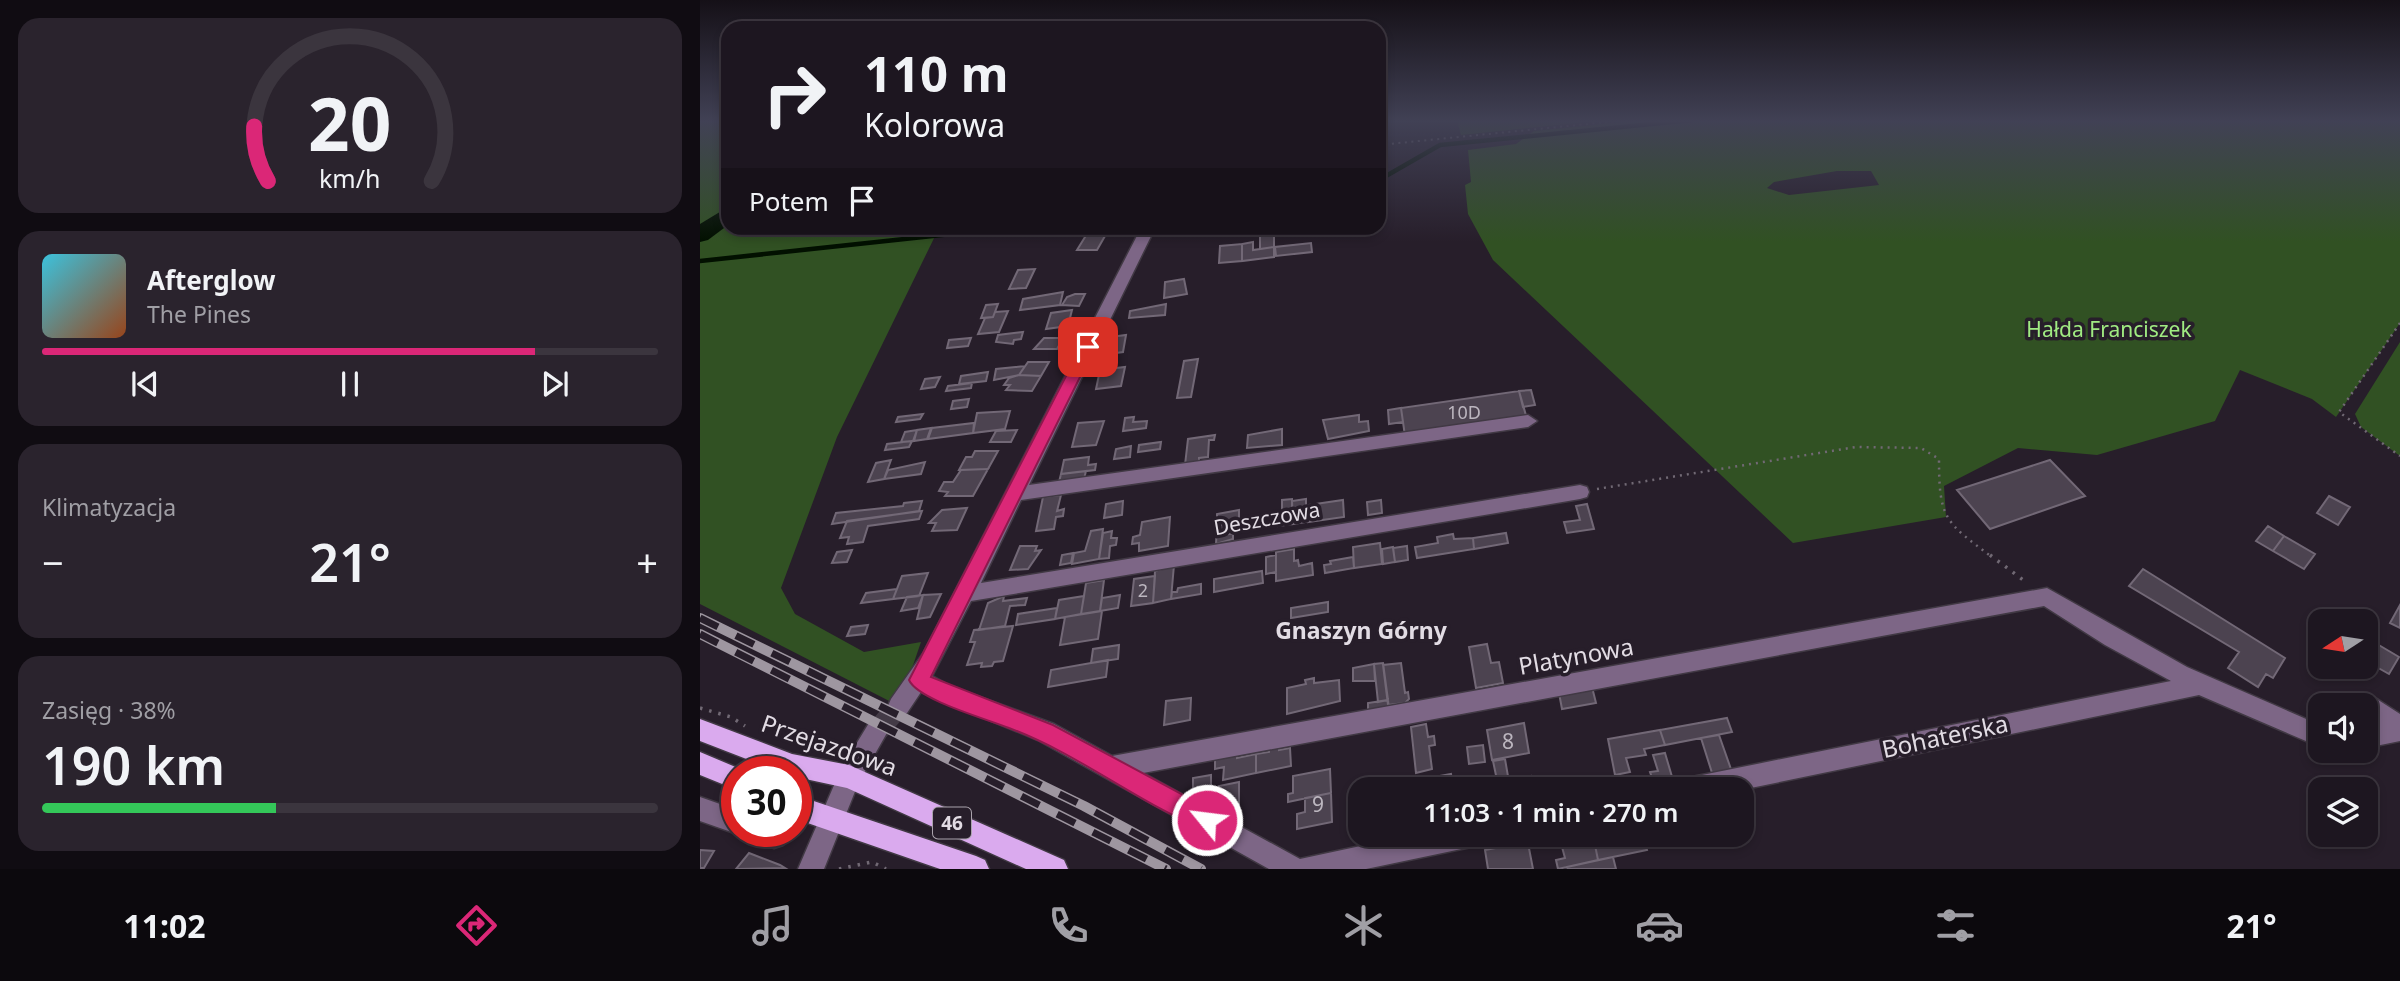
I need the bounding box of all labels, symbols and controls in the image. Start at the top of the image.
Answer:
text: 110 m [864,40,1009,106]
icon: right [749,49,840,140]
text: 20 [308,74,392,173]
text: Kolorowa [864,103,1005,146]
text: km/h [319,161,381,195]
icon: arrive [843,182,881,220]
text: Potem [749,183,829,219]
text: Afterglow [147,262,275,298]
text: The Pines [147,298,251,330]
park label: Hałda Franciszek [2026,315,2192,343]
pin [1058,317,1118,377]
icon: arrive [1069,328,1107,366]
icon: previous [126,365,164,403]
icon: pause [331,365,369,403]
icon: next [536,365,574,403]
house number: 10D [1447,400,1481,424]
text: Klimatyzacja [42,491,176,523]
street label: Deszczowa [1211,495,1322,541]
text: 21° [309,526,391,597]
text: − [42,536,64,588]
text: + [636,536,658,588]
house number: 2 [1138,578,1148,602]
north arrow [2308,609,2378,679]
map controls [2308,609,2378,847]
district label: Gnaszyn Górny [1275,614,1448,646]
street label: Platynowa [1516,629,1636,682]
button: sound [2308,693,2378,763]
text: Zasięg · 38% [42,694,176,726]
street label: Przejazdowa [757,706,902,783]
street label: Bohaterska [1879,706,2011,765]
house number: 8 [1502,727,1514,755]
text: 190 km [42,729,225,800]
speed limit sign: 30 [721,756,812,847]
button: layers [2308,777,2378,847]
position arrow [1170,783,1244,857]
house number: 9 [1312,790,1324,818]
text: 11:03 · 1 min · 270 m [1424,794,1678,830]
road number: 46 [933,808,971,838]
icon: directions [452,901,501,950]
icon: music [748,901,797,950]
icon: phone [1044,901,1093,950]
icon: climate [1339,901,1388,950]
icon: car [1635,901,1684,950]
icon: filters [1931,901,1980,950]
text: 11:02 [123,904,206,947]
text: 21° [2226,904,2277,947]

